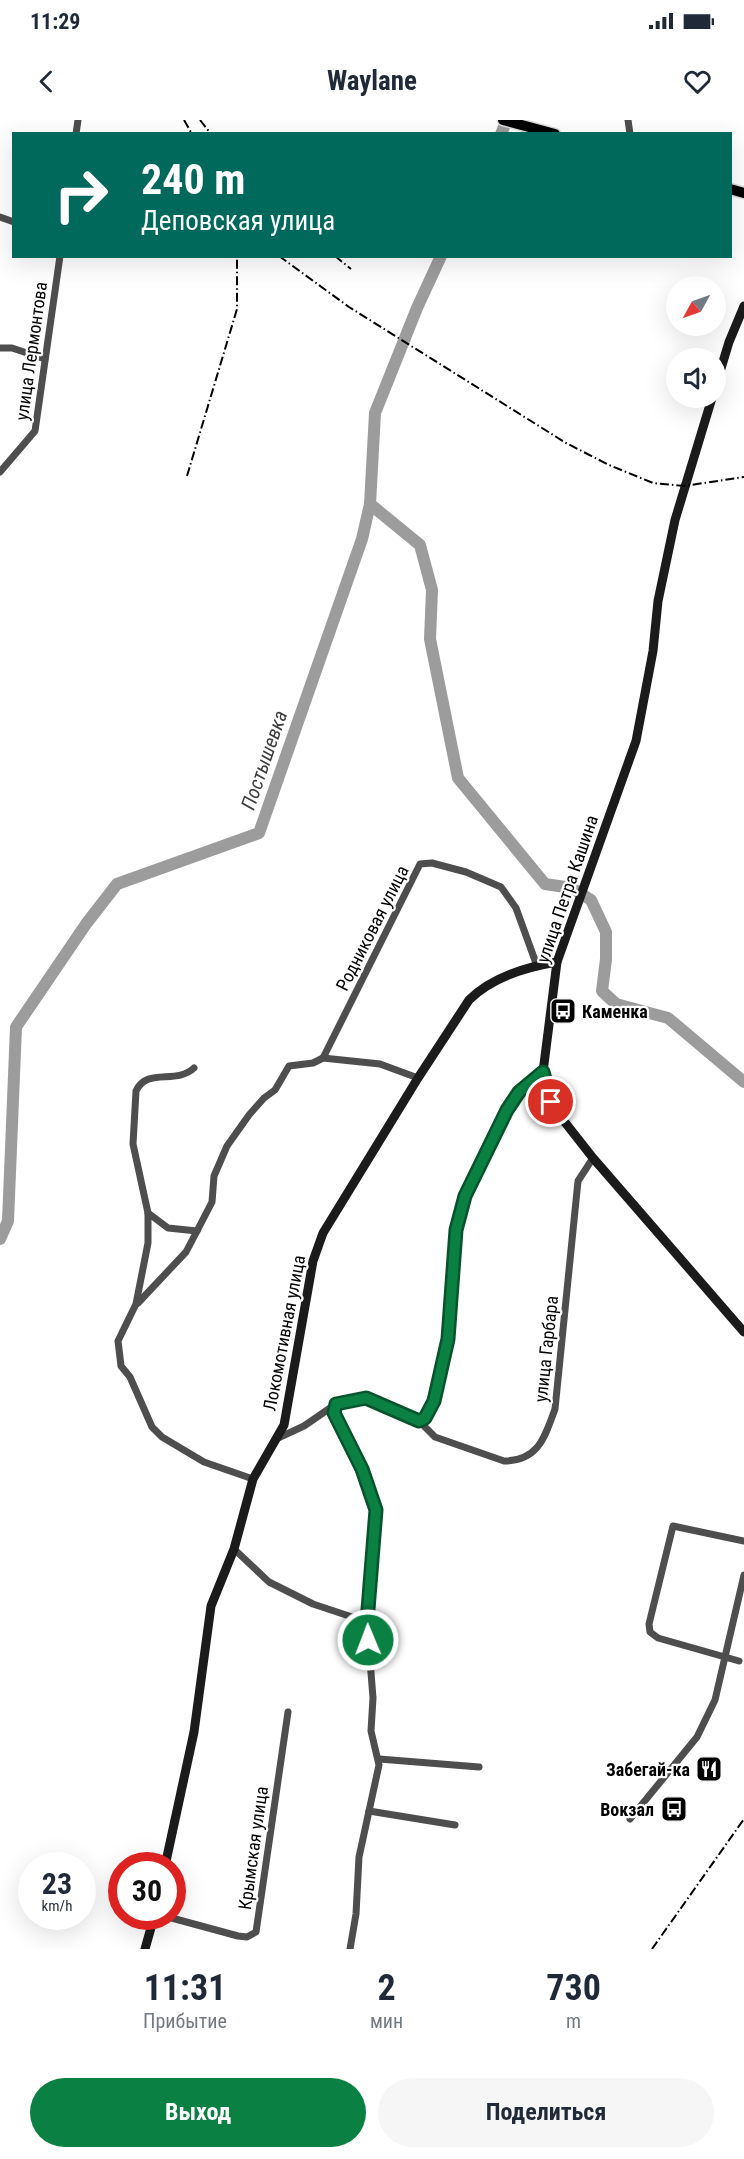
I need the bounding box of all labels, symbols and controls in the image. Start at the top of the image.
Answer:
text: 11:29 [30,9,81,34]
icon: back [30,65,63,98]
text: Waylane [327,65,417,97]
icon: heart [681,65,714,98]
text: 240 m [141,155,246,204]
icon: right [42,156,120,234]
text: Деповская улица [141,205,335,237]
north arrow [666,276,726,336]
map controls [666,276,726,408]
street label: улица Лермонтова [11,280,51,422]
button: sound [666,348,726,408]
water label: Постышевка [236,707,292,813]
street label: улица Петра Кашина [532,812,602,966]
street label: Родниковая улица [331,862,413,994]
bus stop icon: Каменка [548,996,578,1026]
place label: Каменка [582,1001,648,1022]
pin [525,1076,576,1127]
icon: arrive [534,1085,567,1118]
street label: Локомотивная улица [259,1253,309,1413]
street label: улица Гарбара [530,1295,562,1403]
position arrow [336,1608,400,1672]
restaurant icon: Забегай-ка [694,1754,724,1784]
place label: Забегай-ка [606,1759,690,1780]
street label: Крымская улица [234,1785,272,1911]
bus stop icon: Вокзал [659,1794,689,1824]
place label: Вокзал [600,1799,654,1820]
speed limit sign: 30 [108,1852,186,1930]
text: 23 [42,1866,72,1901]
text: km/h [42,1897,72,1915]
text: 11:31 [144,1967,226,2009]
text: 2 [377,1967,396,2009]
text: 730 [546,1967,601,2009]
text: Прибытие [143,2009,227,2033]
text: мин [370,2009,403,2033]
text: m [566,2009,581,2033]
button: Выход [30,2078,366,2147]
button: Поделиться [378,2078,714,2147]

